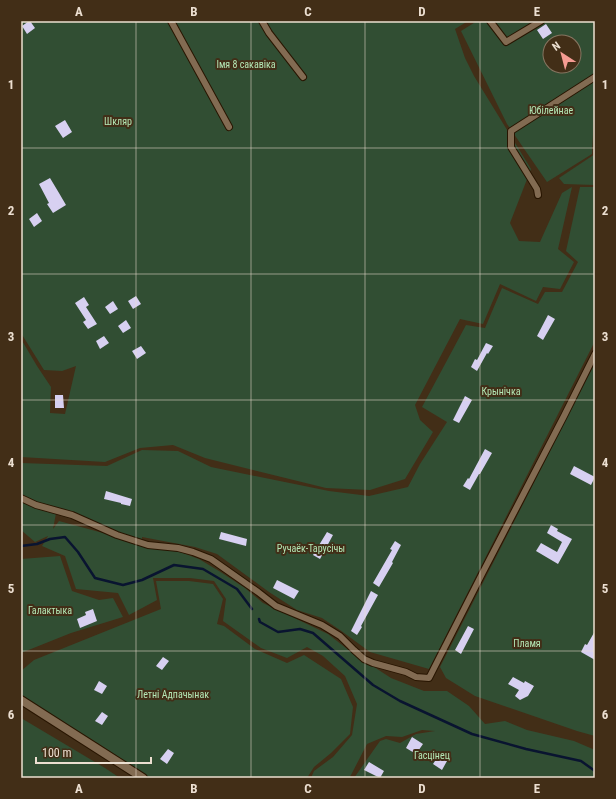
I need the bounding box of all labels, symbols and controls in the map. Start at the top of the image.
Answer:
text: A [75,4,83,19]
text: B [190,4,198,19]
text: C [304,4,312,19]
text: D [418,4,426,19]
text: E [534,4,541,19]
north arrow [542,34,582,74]
text: N [550,39,563,54]
park label: Імя 8 сакавіка [216,59,276,70]
text: 1 [8,77,14,92]
text: 1 [602,77,608,92]
park label: Юбілейнае [529,105,573,116]
park label: Шкляр [104,116,132,127]
text: 2 [8,203,15,218]
text: 2 [602,203,609,218]
text: 3 [8,329,14,344]
text: 3 [602,329,608,344]
park label: Крынічка [481,386,521,397]
text: 4 [8,455,15,470]
text: 4 [602,455,609,470]
park label: Ручаёк-Тарусічы [277,543,345,554]
text: 5 [8,581,15,596]
text: 5 [602,581,609,596]
park label: Галактыка [28,605,72,616]
park label: Пламя [513,638,541,649]
park label: Летні Адпачынак [137,689,209,700]
text: 6 [8,707,15,722]
text: 6 [602,707,609,722]
scale bar [36,739,151,765]
text: 100 m [42,746,72,760]
park label: Гасцінец [414,750,450,761]
text: A [75,781,83,796]
text: B [190,781,198,796]
text: C [304,781,312,796]
text: D [418,781,426,796]
text: E [534,781,541,796]

